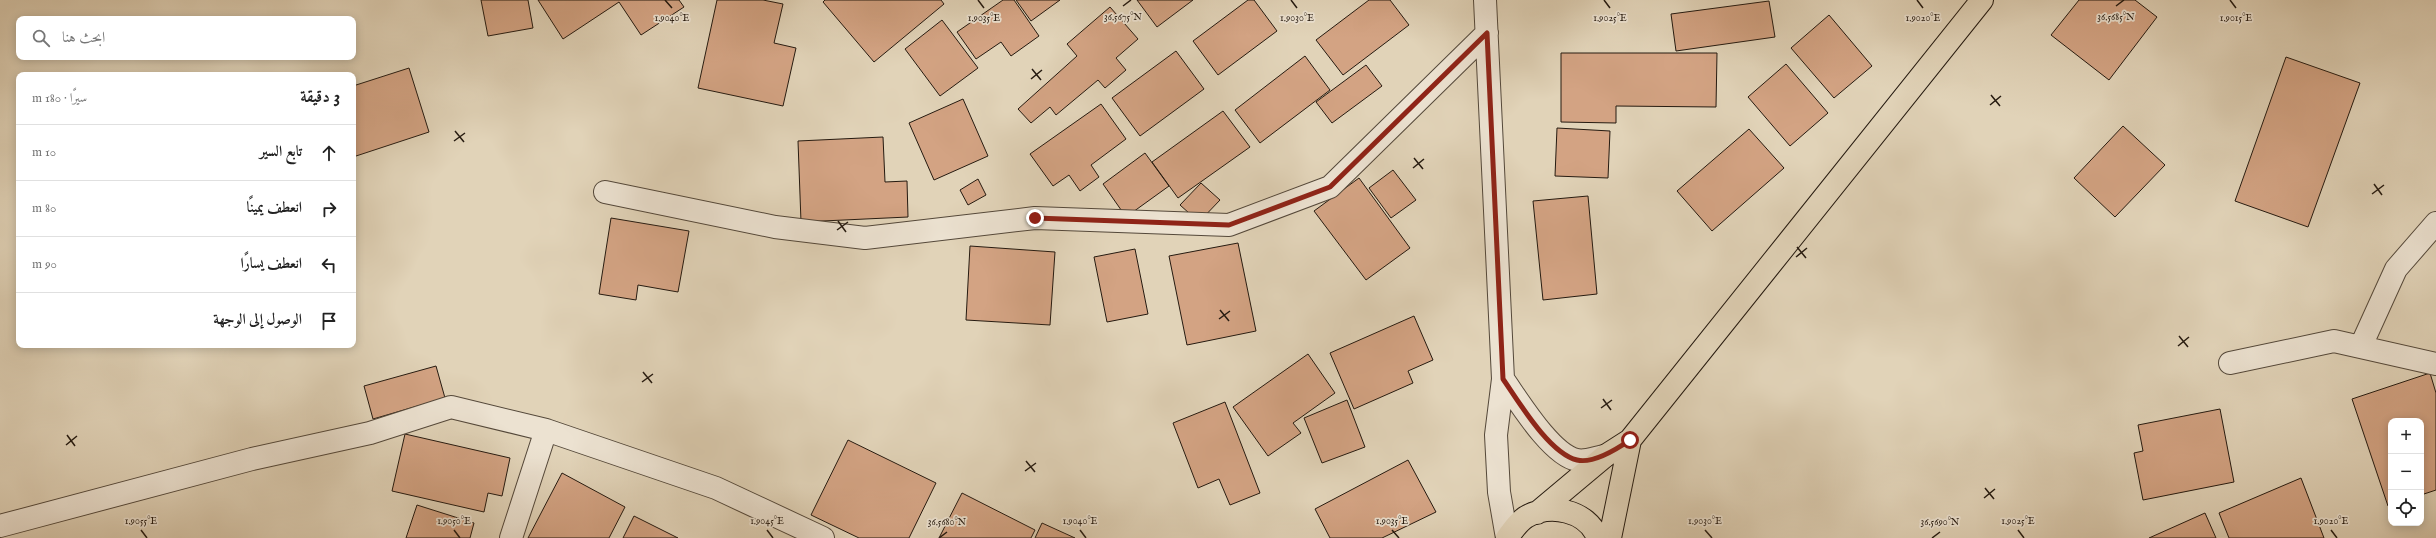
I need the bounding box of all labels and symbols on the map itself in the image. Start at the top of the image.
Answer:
text: 36.5675°N [1104,11,1142,24]
text: 36.5685°N [2097,11,2135,24]
text: 1.9040°E [654,12,690,25]
text: 1.9035°E [968,12,1000,25]
text: 1.9030°E [1280,12,1314,25]
text: 1.9025°E [1593,12,1627,25]
text: 1.9020°E [1906,12,1940,25]
text: 1.9015°E [2220,12,2252,25]
route end [1026,209,1044,227]
route start [1621,431,1639,449]
text: 1.9055°E [125,515,157,528]
text: 1.9050°E [437,515,471,528]
text: 1.9045°E [750,515,784,528]
text: 1.9040°E [1062,515,1098,528]
text: 1.9035°E [1376,515,1408,528]
text: 1.9030°E [1688,515,1722,528]
text: 1.9025°E [2001,515,2035,528]
text: 1.9020°E [2314,515,2348,528]
text: 36.5680°N [928,516,967,529]
text: 36.5690°N [1920,516,1960,529]

